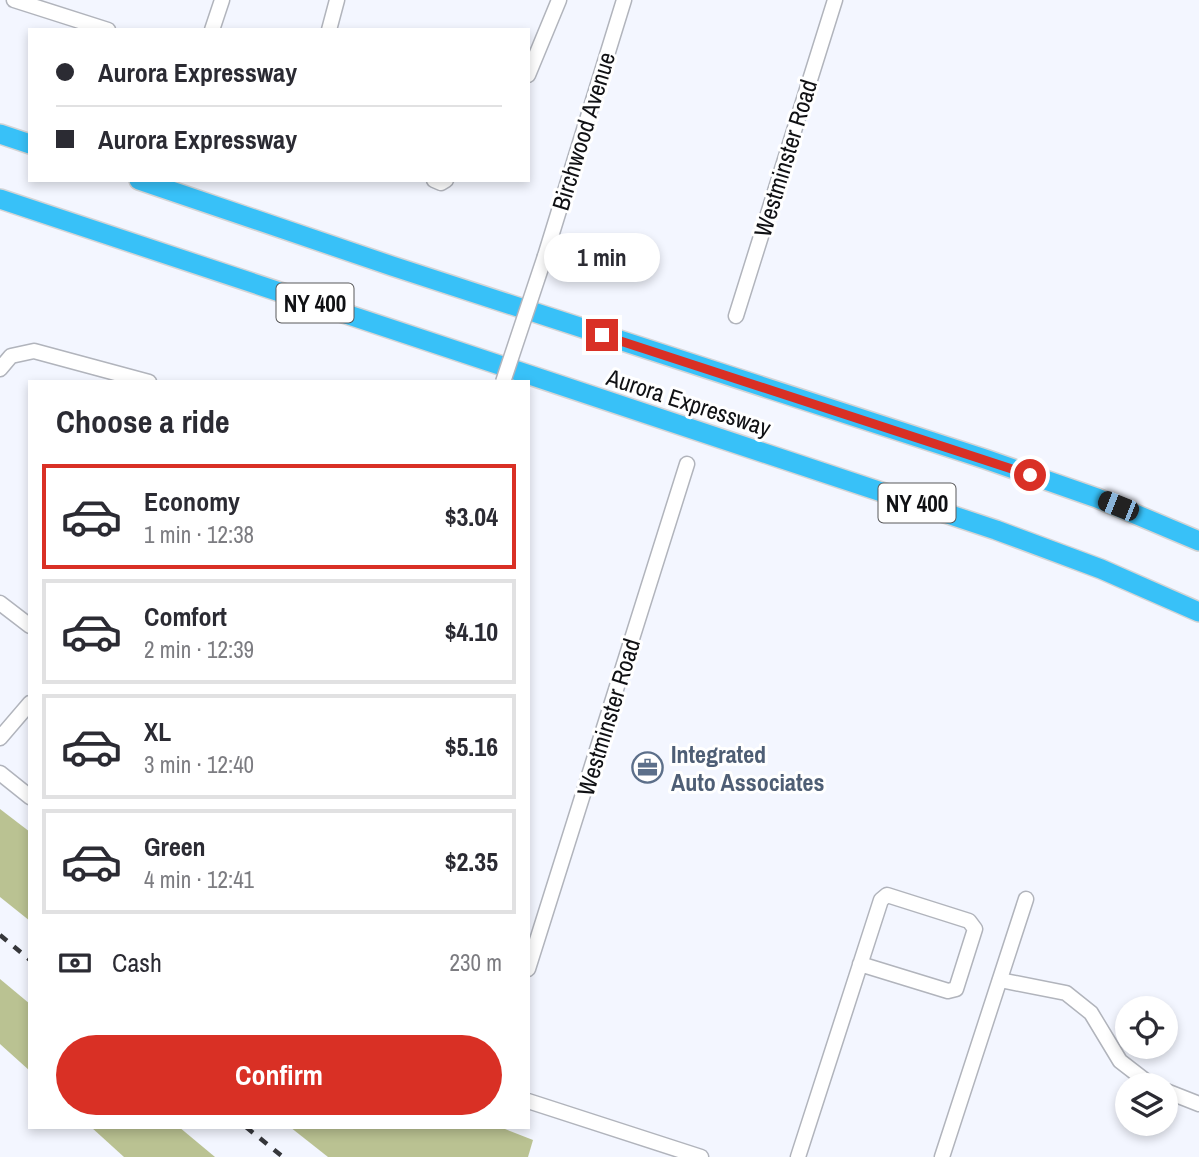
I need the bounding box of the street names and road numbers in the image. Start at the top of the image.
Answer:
street label: Birchwood Avenue [544,48,622,214]
street label: Westminster Road [746,76,824,240]
road number: NY 400 [276,284,354,322]
street label: Aurora Expressway [602,360,775,444]
road number: NY 400 [878,484,956,523]
street label: Westminster Road [569,635,647,799]

